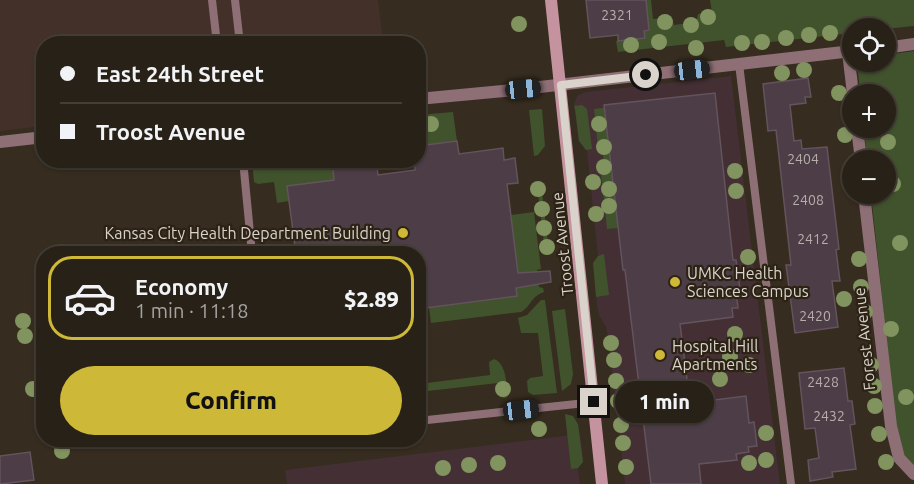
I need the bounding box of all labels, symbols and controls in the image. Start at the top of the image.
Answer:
house number: 2321 [601,7,633,23]
map controls [842,18,896,204]
button: locate [842,18,896,72]
car [673,59,711,81]
text: East 24th Street [96,61,264,86]
route start [632,61,659,88]
car [504,78,542,100]
button: + [842,84,896,138]
text: Troost Avenue [96,119,246,144]
button: − [842,150,896,204]
house number: 2404 [787,151,819,167]
street label: Troost Avenue [548,191,576,297]
house number: 2408 [792,192,824,208]
place label: Kansas City Health Department Building [105,224,391,242]
marker: Kansas City Health Department Building [396,226,410,240]
house number: 2412 [797,231,829,247]
place label: UMKC Health Sciences Campus [687,264,809,300]
icon: car [63,271,117,325]
text: Economy [135,274,228,299]
marker: UMKC Health Sciences Campus [668,275,682,289]
text: $2.89 [344,286,399,311]
street label: Forest Avenue [850,287,878,391]
text: 1 min · 11:18 [135,299,249,322]
house number: 2420 [799,308,831,324]
place label: Hospital Hill Apartments [672,337,758,373]
marker: Hospital Hill Apartments [653,348,667,362]
button: Confirm [60,366,402,435]
house number: 2428 [807,374,839,390]
callout: 1 min [615,381,714,423]
route end [580,388,607,415]
text: 1 min [639,390,690,413]
car [502,399,540,421]
house number: 2432 [813,408,845,424]

